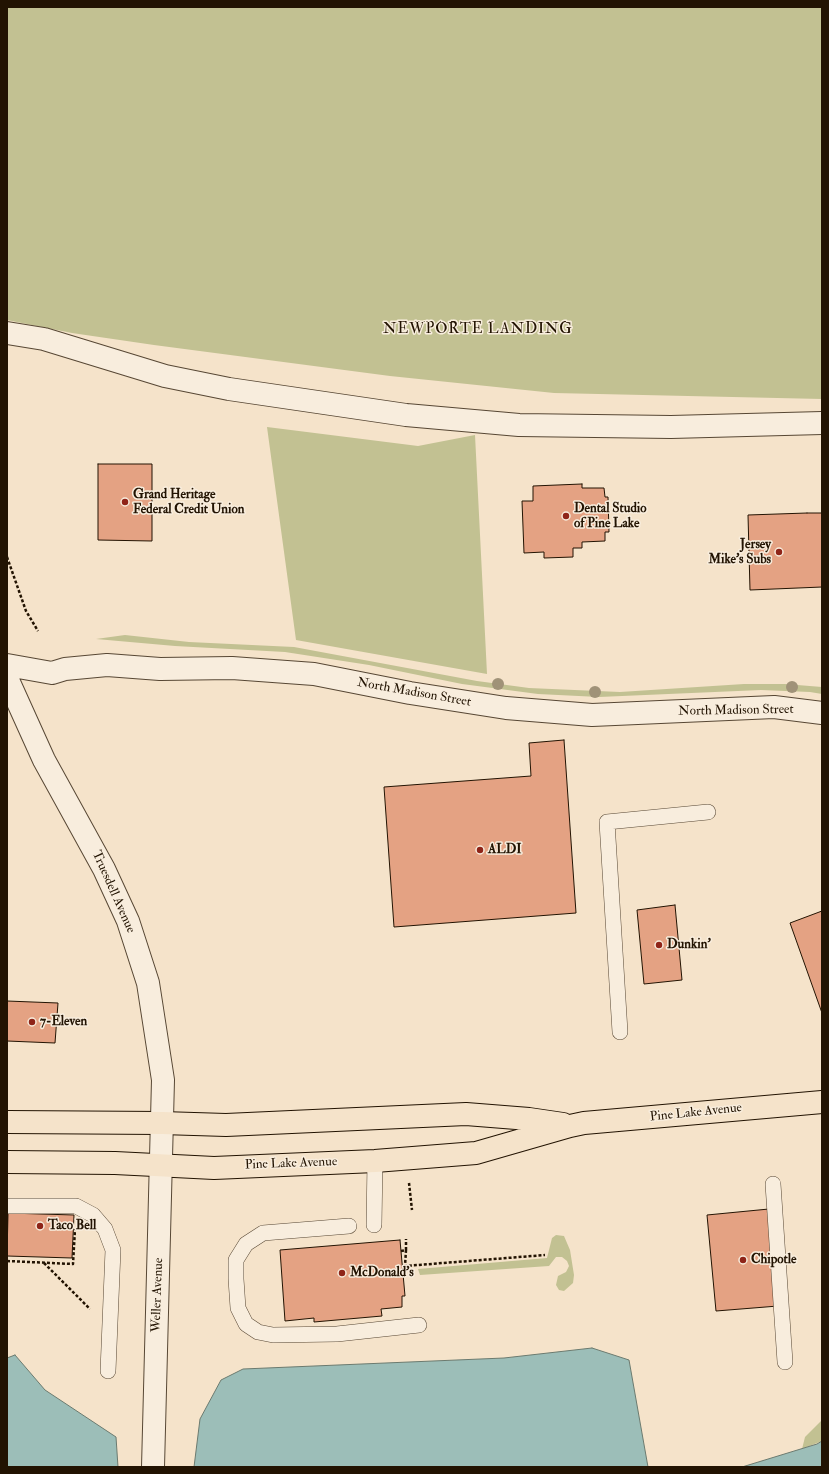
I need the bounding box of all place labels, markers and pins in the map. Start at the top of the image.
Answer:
place label: Grand Heritage Federal Credit Union [133,487,244,518]
marker: Grand Heritage Federal Credit Union [120,497,130,507]
place label: Dental Studio of Pine Lake [574,501,646,532]
marker: Dental Studio of Pine Lake [561,511,571,521]
place label: Jersey Mike's Subs [709,537,771,568]
marker: Jersey Mike's Subs [774,547,784,557]
place label: ALDI [488,842,521,858]
marker: ALDI [475,845,485,855]
place label: Dunkin' [667,937,711,953]
marker: Dunkin' [654,940,664,950]
place label: 7-Eleven [40,1014,87,1030]
marker: 7-Eleven [27,1017,37,1027]
place label: Taco Bell [48,1218,96,1234]
marker: Taco Bell [35,1221,45,1231]
place label: Chipotle [751,1252,797,1268]
marker: Chipotle [738,1255,748,1265]
place label: McDonald's [350,1265,414,1281]
marker: McDonald's [337,1268,347,1278]

